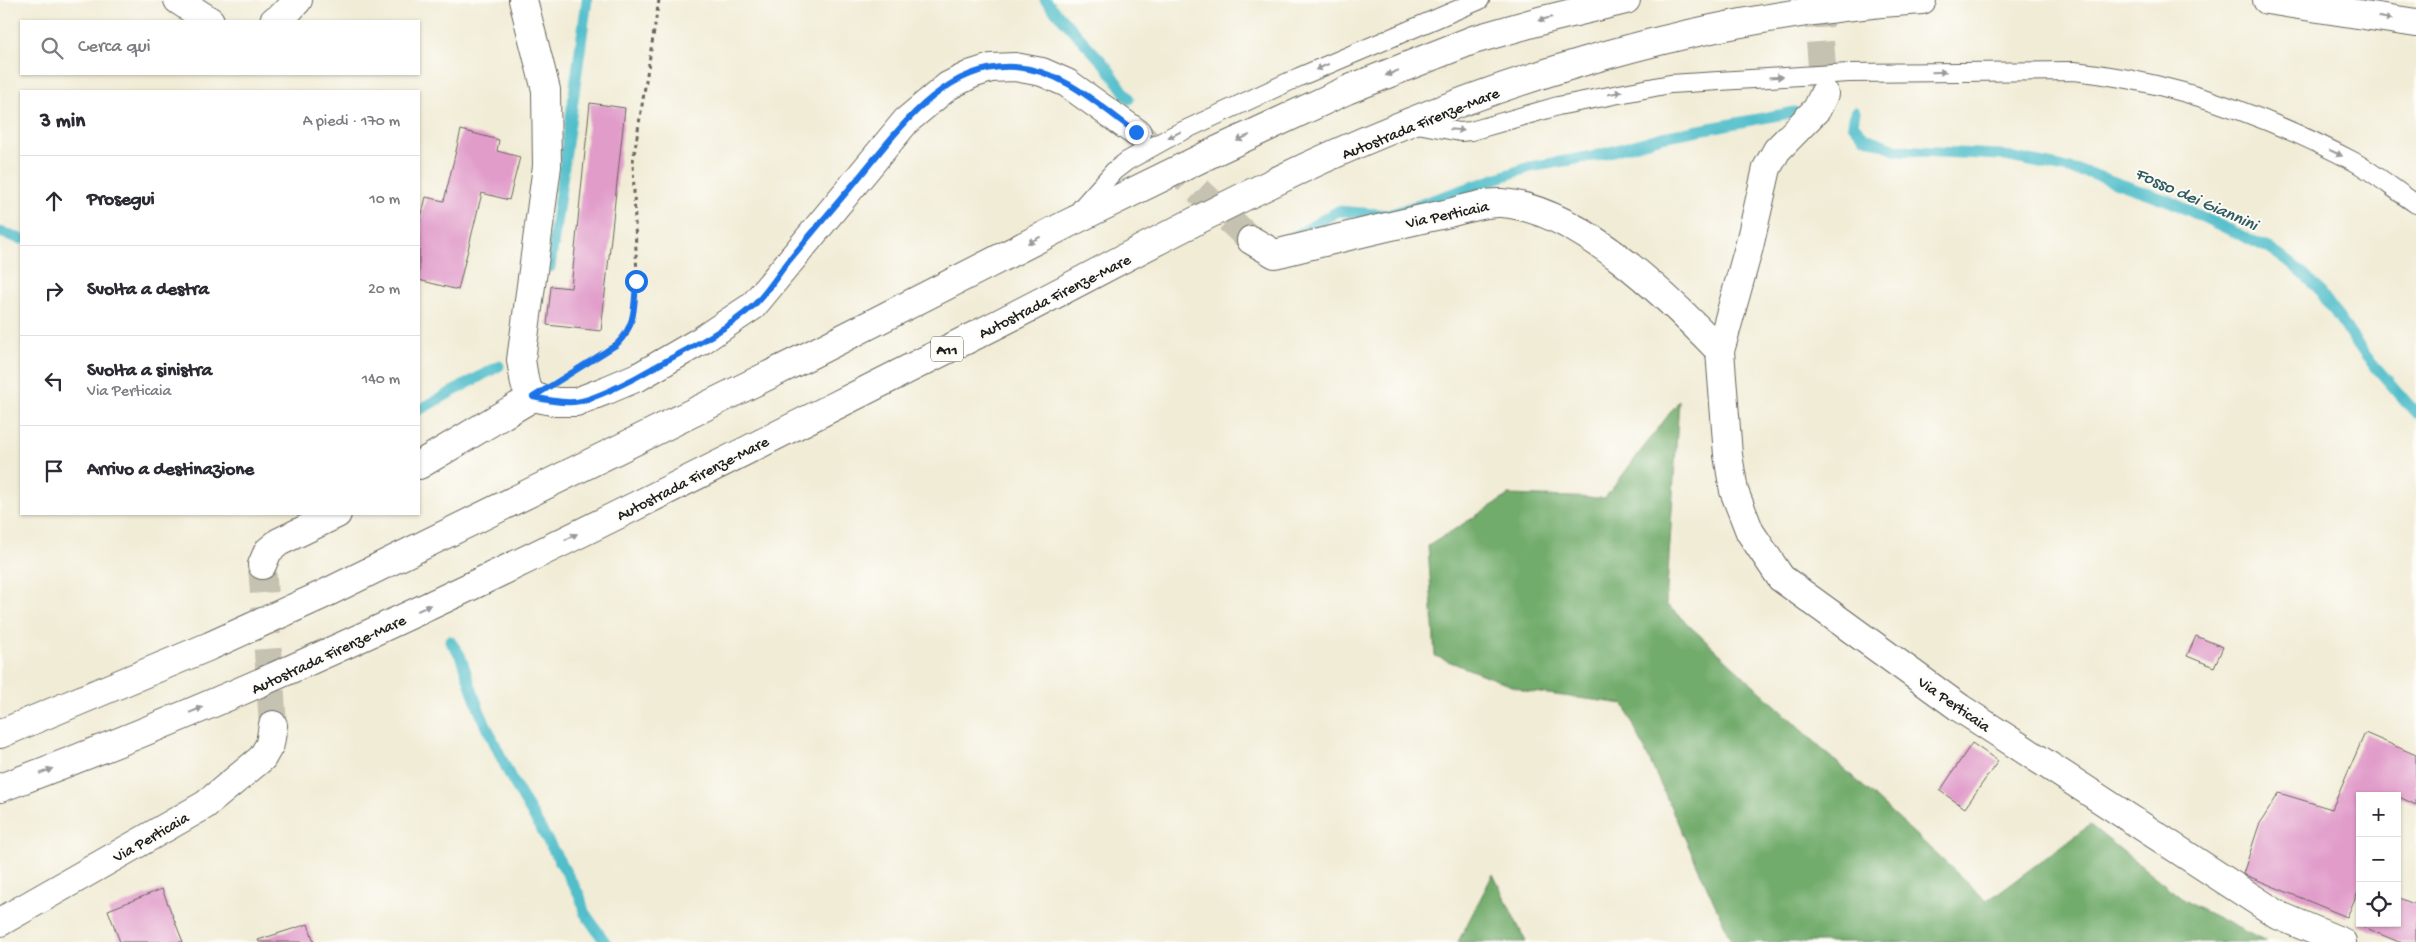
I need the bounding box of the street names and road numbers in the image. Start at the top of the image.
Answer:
street label: Autostrada Firenze-Mare [1340,85,1504,166]
street label: Via Perticaia [1403,198,1492,235]
street label: Autostrada Firenze-Mare [976,251,1136,345]
road number: A11 [931,336,963,362]
street label: Autostrada Firenze-Mare [614,433,774,527]
street label: Autostrada Firenze-Mare [249,612,410,700]
street label: Via Perticaia [1912,673,1994,739]
street label: Via Perticaia [110,809,194,869]

